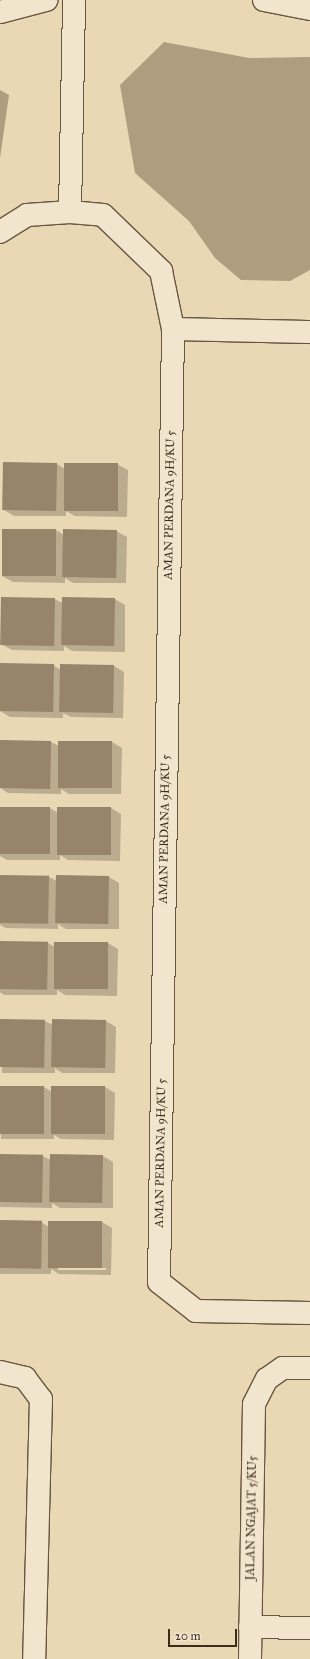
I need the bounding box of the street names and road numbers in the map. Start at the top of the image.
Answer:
street label: AMAN PERDANA 9H/KU 5 [161,430,179,580]
street label: AMAN PERDANA 9H/KU 5 [156,754,174,904]
street label: AMAN PERDANA 9H/KU 5 [152,1078,170,1228]
street label: JALAN NGAJAT 5/KU5 [244,1455,260,1581]

